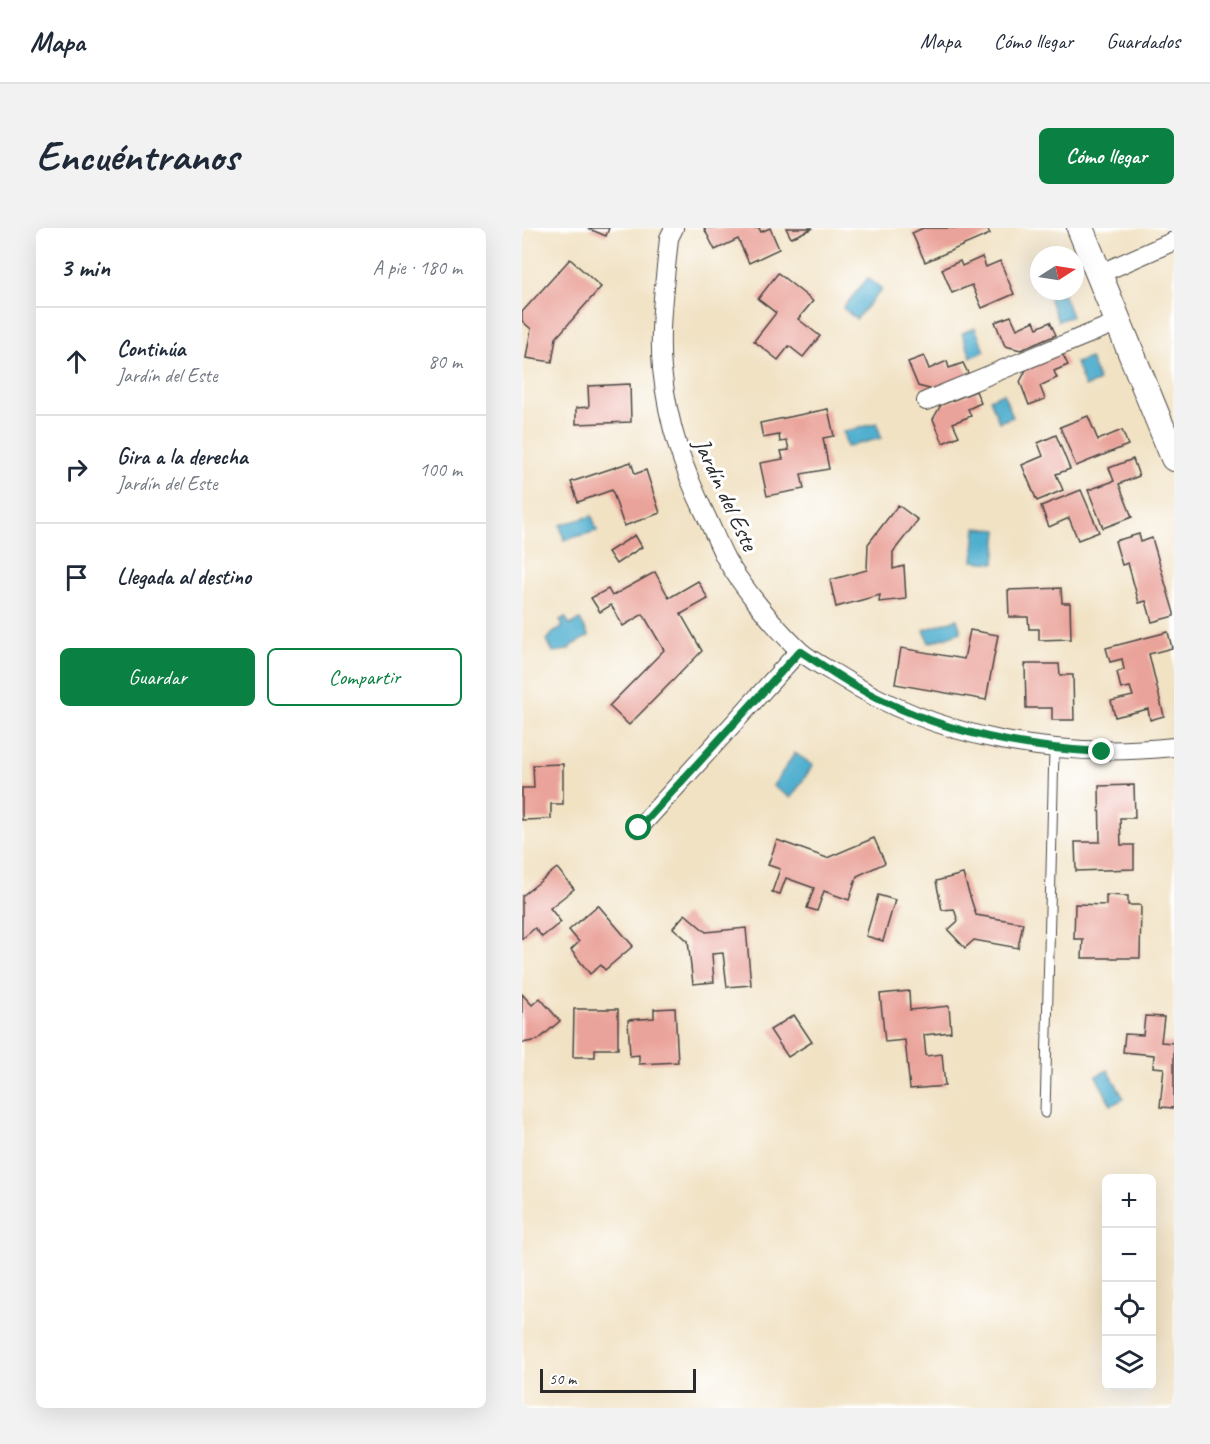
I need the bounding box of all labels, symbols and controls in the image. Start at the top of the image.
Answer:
text: Mapa [30,24,85,59]
text: Mapa [920,28,961,54]
text: Cómo llegar [994,28,1073,54]
text: Guardados [1106,28,1180,54]
button: Cómo llegar [1039,128,1174,184]
text: Encuéntranos [36,130,238,183]
north arrow [1030,246,1084,300]
text: 3 min [60,251,110,284]
text: A pie · 180 m [373,255,462,280]
text: Continúa [117,335,185,363]
icon: ahead [60,345,93,378]
text: 80 m [428,349,462,374]
text: Jardín del Este [117,363,217,388]
street label: Jardín del Este [687,432,766,557]
text: Gira a la derecha [117,443,248,471]
icon: right [60,453,93,486]
text: 100 m [419,457,462,482]
text: Jardín del Este [117,471,217,496]
icon: arrive [60,561,93,594]
text: Llegada al destino [117,563,251,591]
button: Guardar [60,648,255,706]
button: Compartir [267,648,462,706]
route end [1088,738,1114,764]
route start [625,814,651,840]
map controls [1102,1174,1156,1390]
button: + [1102,1174,1156,1228]
button: − [1102,1228,1156,1282]
button: locate [1102,1282,1156,1336]
button: layers [1102,1336,1156,1390]
scale bar [540,1366,696,1394]
text: 50 m [549,1369,576,1389]

